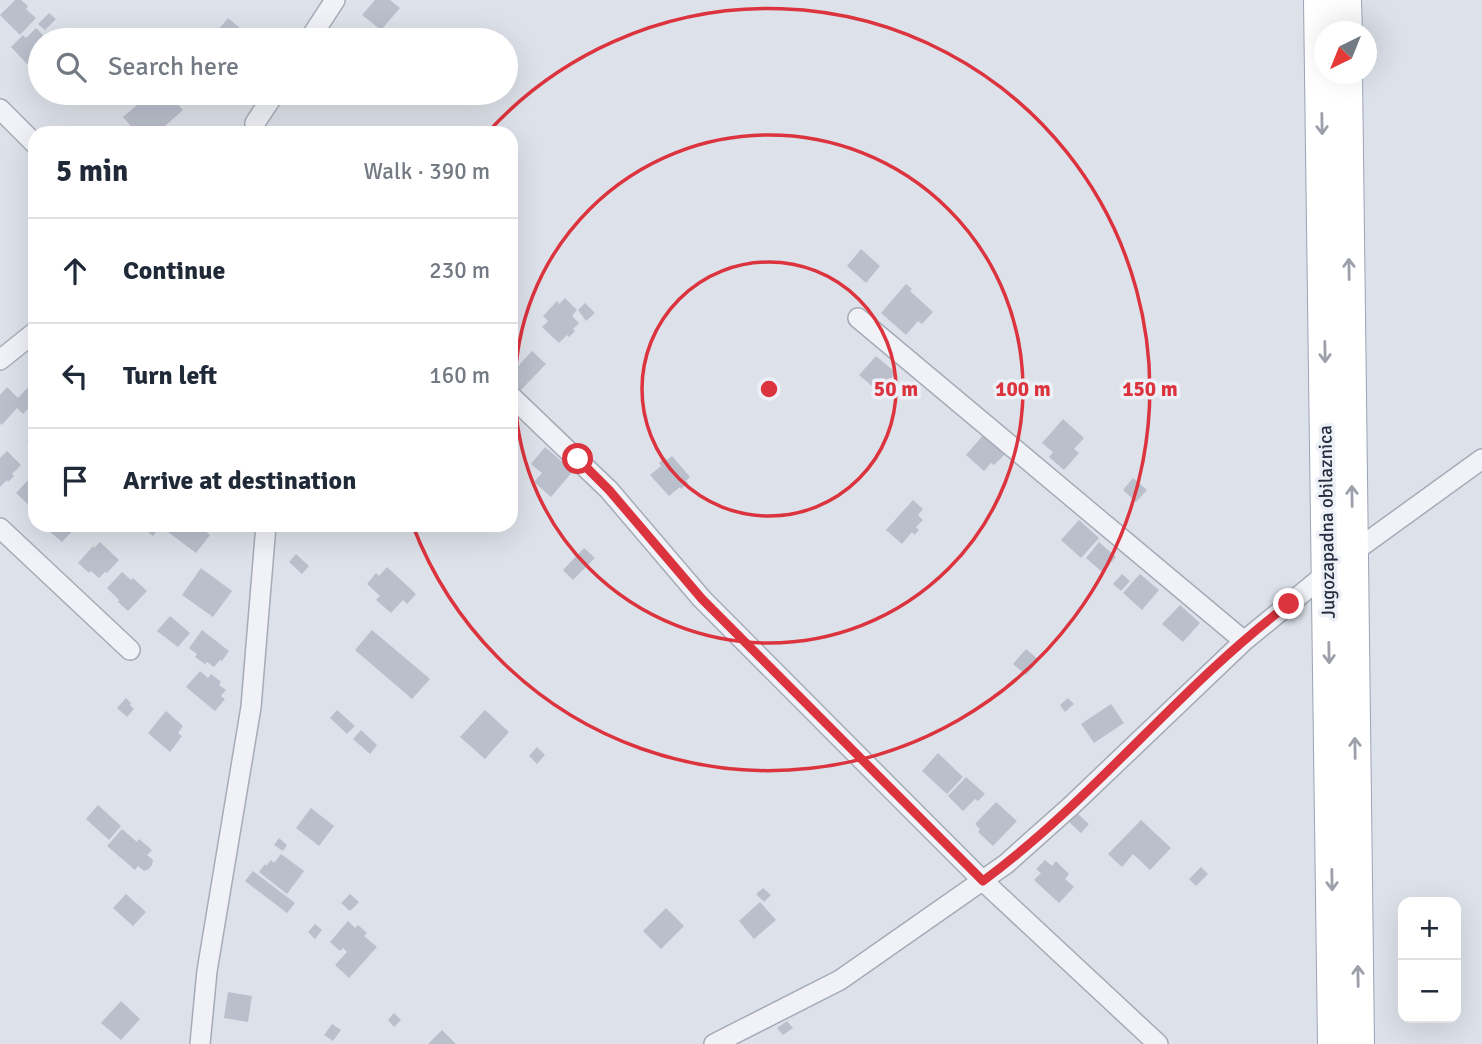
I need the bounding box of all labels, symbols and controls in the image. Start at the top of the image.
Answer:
north arrow [1314,21,1377,84]
search box [28,28,518,105]
icon: search [52,48,90,86]
text: Search here [108,51,239,83]
one-way arrow [1315,113,1329,136]
text: 5 min [56,153,128,190]
text: Walk · 390 m [364,157,490,186]
icon: ahead [56,252,94,290]
text: Continue [123,255,225,287]
text: 230 m [429,256,490,285]
one-way arrow [1342,258,1356,281]
one-way arrow [1318,340,1332,363]
icon: left [56,357,94,395]
text: Turn left [123,360,217,392]
text: 160 m [429,361,490,390]
text: 50 m [874,376,918,402]
text: 100 m [995,376,1051,402]
text: 150 m [1122,376,1178,402]
centre of rings [757,377,781,401]
street label: Jugozapadna obilaznica [1313,425,1341,619]
route start [562,443,593,474]
icon: arrive [56,462,94,500]
text: Arrive at destination [123,465,356,497]
one-way arrow [1345,485,1358,508]
route end [1273,588,1304,619]
one-way arrow [1322,641,1336,664]
one-way arrow [1348,737,1362,760]
one-way arrow [1325,868,1338,891]
map controls [1398,897,1461,1023]
button: + [1398,897,1461,960]
button: − [1398,960,1461,1023]
one-way arrow [1351,965,1364,988]

